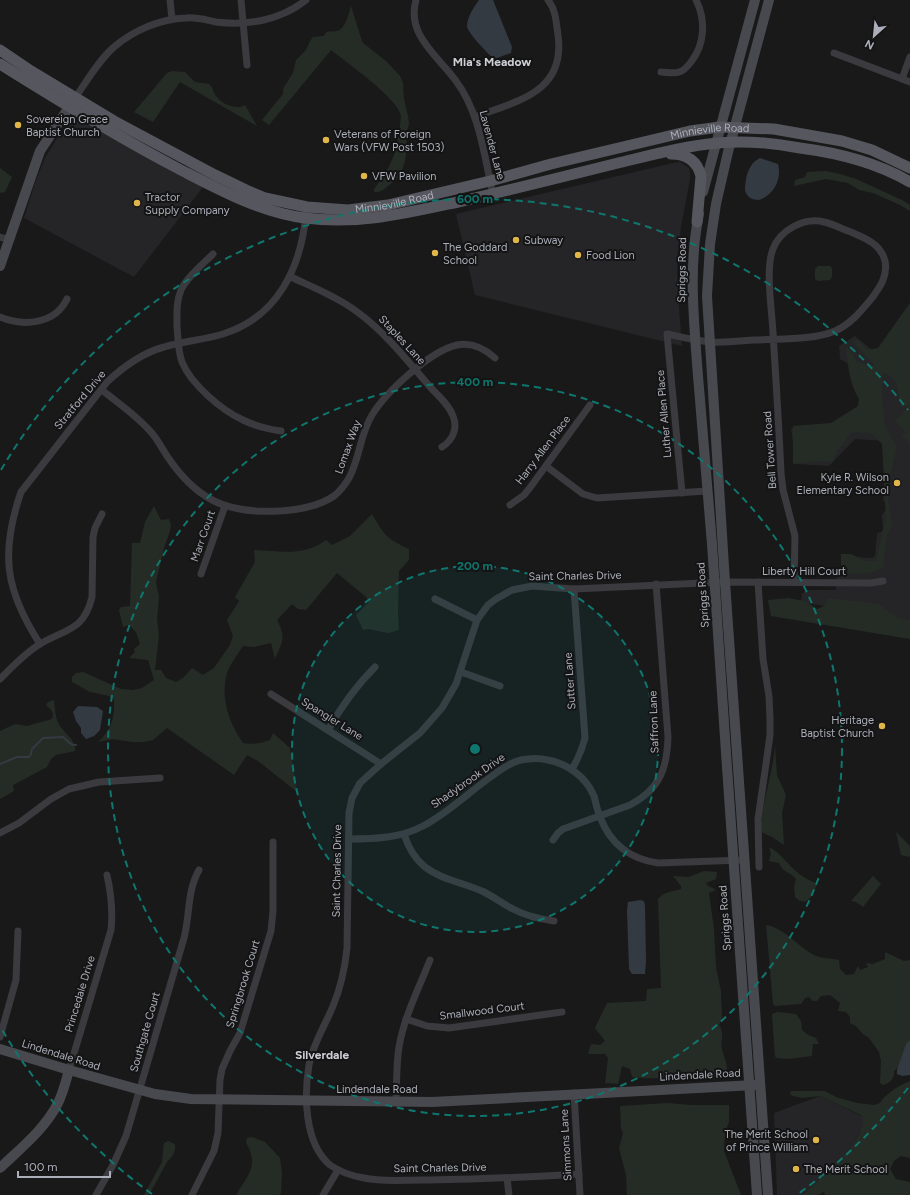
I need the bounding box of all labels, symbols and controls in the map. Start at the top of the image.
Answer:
north arrow [854,16,894,56]
text: N [863,37,876,52]
district label: Mia's Meadow [453,55,531,69]
street label: Lavender Lane [476,109,508,181]
place label: Sovereign Grace Baptist Church [26,113,108,139]
marker: Sovereign Grace Baptist Church [13,120,23,130]
street label: Minnieville Road [669,120,750,142]
place label: Veterans of Foreign Wars (VFW Post 1503) [334,128,445,154]
marker: Veterans of Foreign Wars (VFW Post 1503) [321,135,331,145]
place label: VFW Pavilion [372,170,436,183]
marker: VFW Pavilion [359,171,369,181]
street label: Minnieville Road [354,188,435,216]
place label: Tractor Supply Company [145,191,230,217]
text: 600 m [457,192,493,206]
marker: Tractor Supply Company [132,198,142,208]
place label: Subway [524,234,563,247]
marker: Subway [511,235,521,245]
street label: Spriggs Road [675,237,689,303]
place label: The Goddard School [443,241,507,267]
marker: The Goddard School [430,248,440,258]
place label: Food Lion [586,249,635,262]
marker: Food Lion [573,250,583,260]
street label: Staples Lane [376,313,428,367]
street label: Stratford Drive [52,368,108,432]
street label: Luther Allen Place [654,370,674,458]
text: 400 m [457,375,493,389]
street label: Bell Tower Road [761,411,779,489]
street label: Harry Allen Place [513,413,573,487]
street label: Lomax Way [332,418,364,476]
place label: Kyle R. Wilson Elementary School [797,471,889,497]
marker: Kyle R. Wilson Elementary School [892,478,902,488]
street label: Marr Court [188,509,218,563]
text: 200 m [457,559,493,573]
street label: Spriggs Road [694,562,712,628]
street label: Liberty Hill Court [762,565,846,578]
street label: Saint Charles Drive [528,569,622,583]
street label: Sutter Lane [562,652,578,710]
street label: Saffron Lane [646,690,662,754]
street label: Spangler Lane [299,695,365,743]
place label: Heritage Baptist Church [800,714,874,740]
marker: Heritage Baptist Church [877,721,887,731]
centre of rings [468,742,482,756]
street label: Shadybrook Drive [429,751,507,811]
street label: Saint Charles Drive [330,824,344,918]
street label: Spriggs Road [716,885,734,951]
street label: Springbrook Court [223,938,263,1030]
street label: Princedale Drive [62,954,98,1034]
street label: Southgate Court [127,990,163,1074]
street label: Smallwood Court [439,999,525,1023]
street label: Lindendale Road [20,1037,102,1073]
district label: Silverdale [295,1048,349,1062]
street label: Lindendale Road [659,1066,741,1084]
street label: Lindendale Road [336,1083,418,1096]
street label: Simmons Lane [558,1109,574,1181]
place label: The Merit School of Prince William [725,1128,808,1154]
marker: The Merit School of Prince William [811,1135,821,1145]
scale bar [18,1153,110,1179]
text: 100 m [24,1160,58,1174]
street label: Saint Charles Drive [393,1161,487,1175]
place label: The Merit School [804,1163,887,1176]
marker: The Merit School [791,1164,801,1174]

